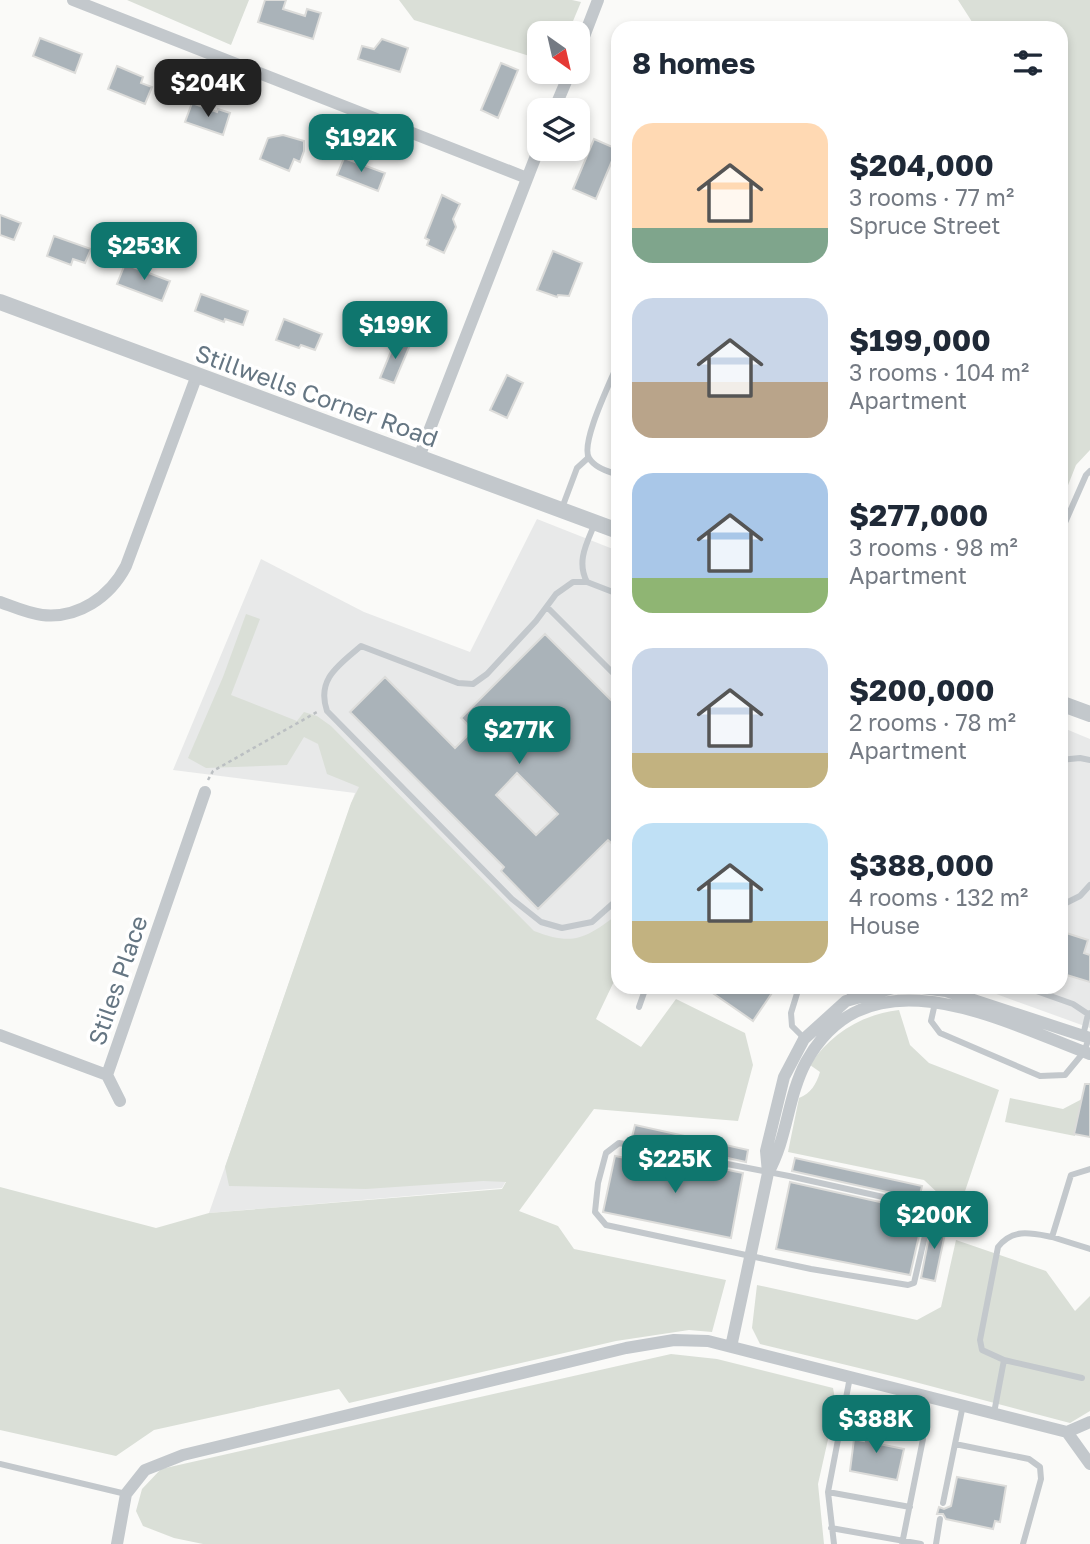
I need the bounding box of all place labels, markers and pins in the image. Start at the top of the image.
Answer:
pin: $204K [159,60,257,119]
pin: $192K [312,114,410,174]
pin: $253K [95,222,193,282]
pin: $199K [346,302,444,361]
pin: $277K [470,706,568,766]
pin: $225K [626,1136,724,1195]
pin: $200K [885,1192,983,1251]
pin: $388K [827,1396,925,1455]

